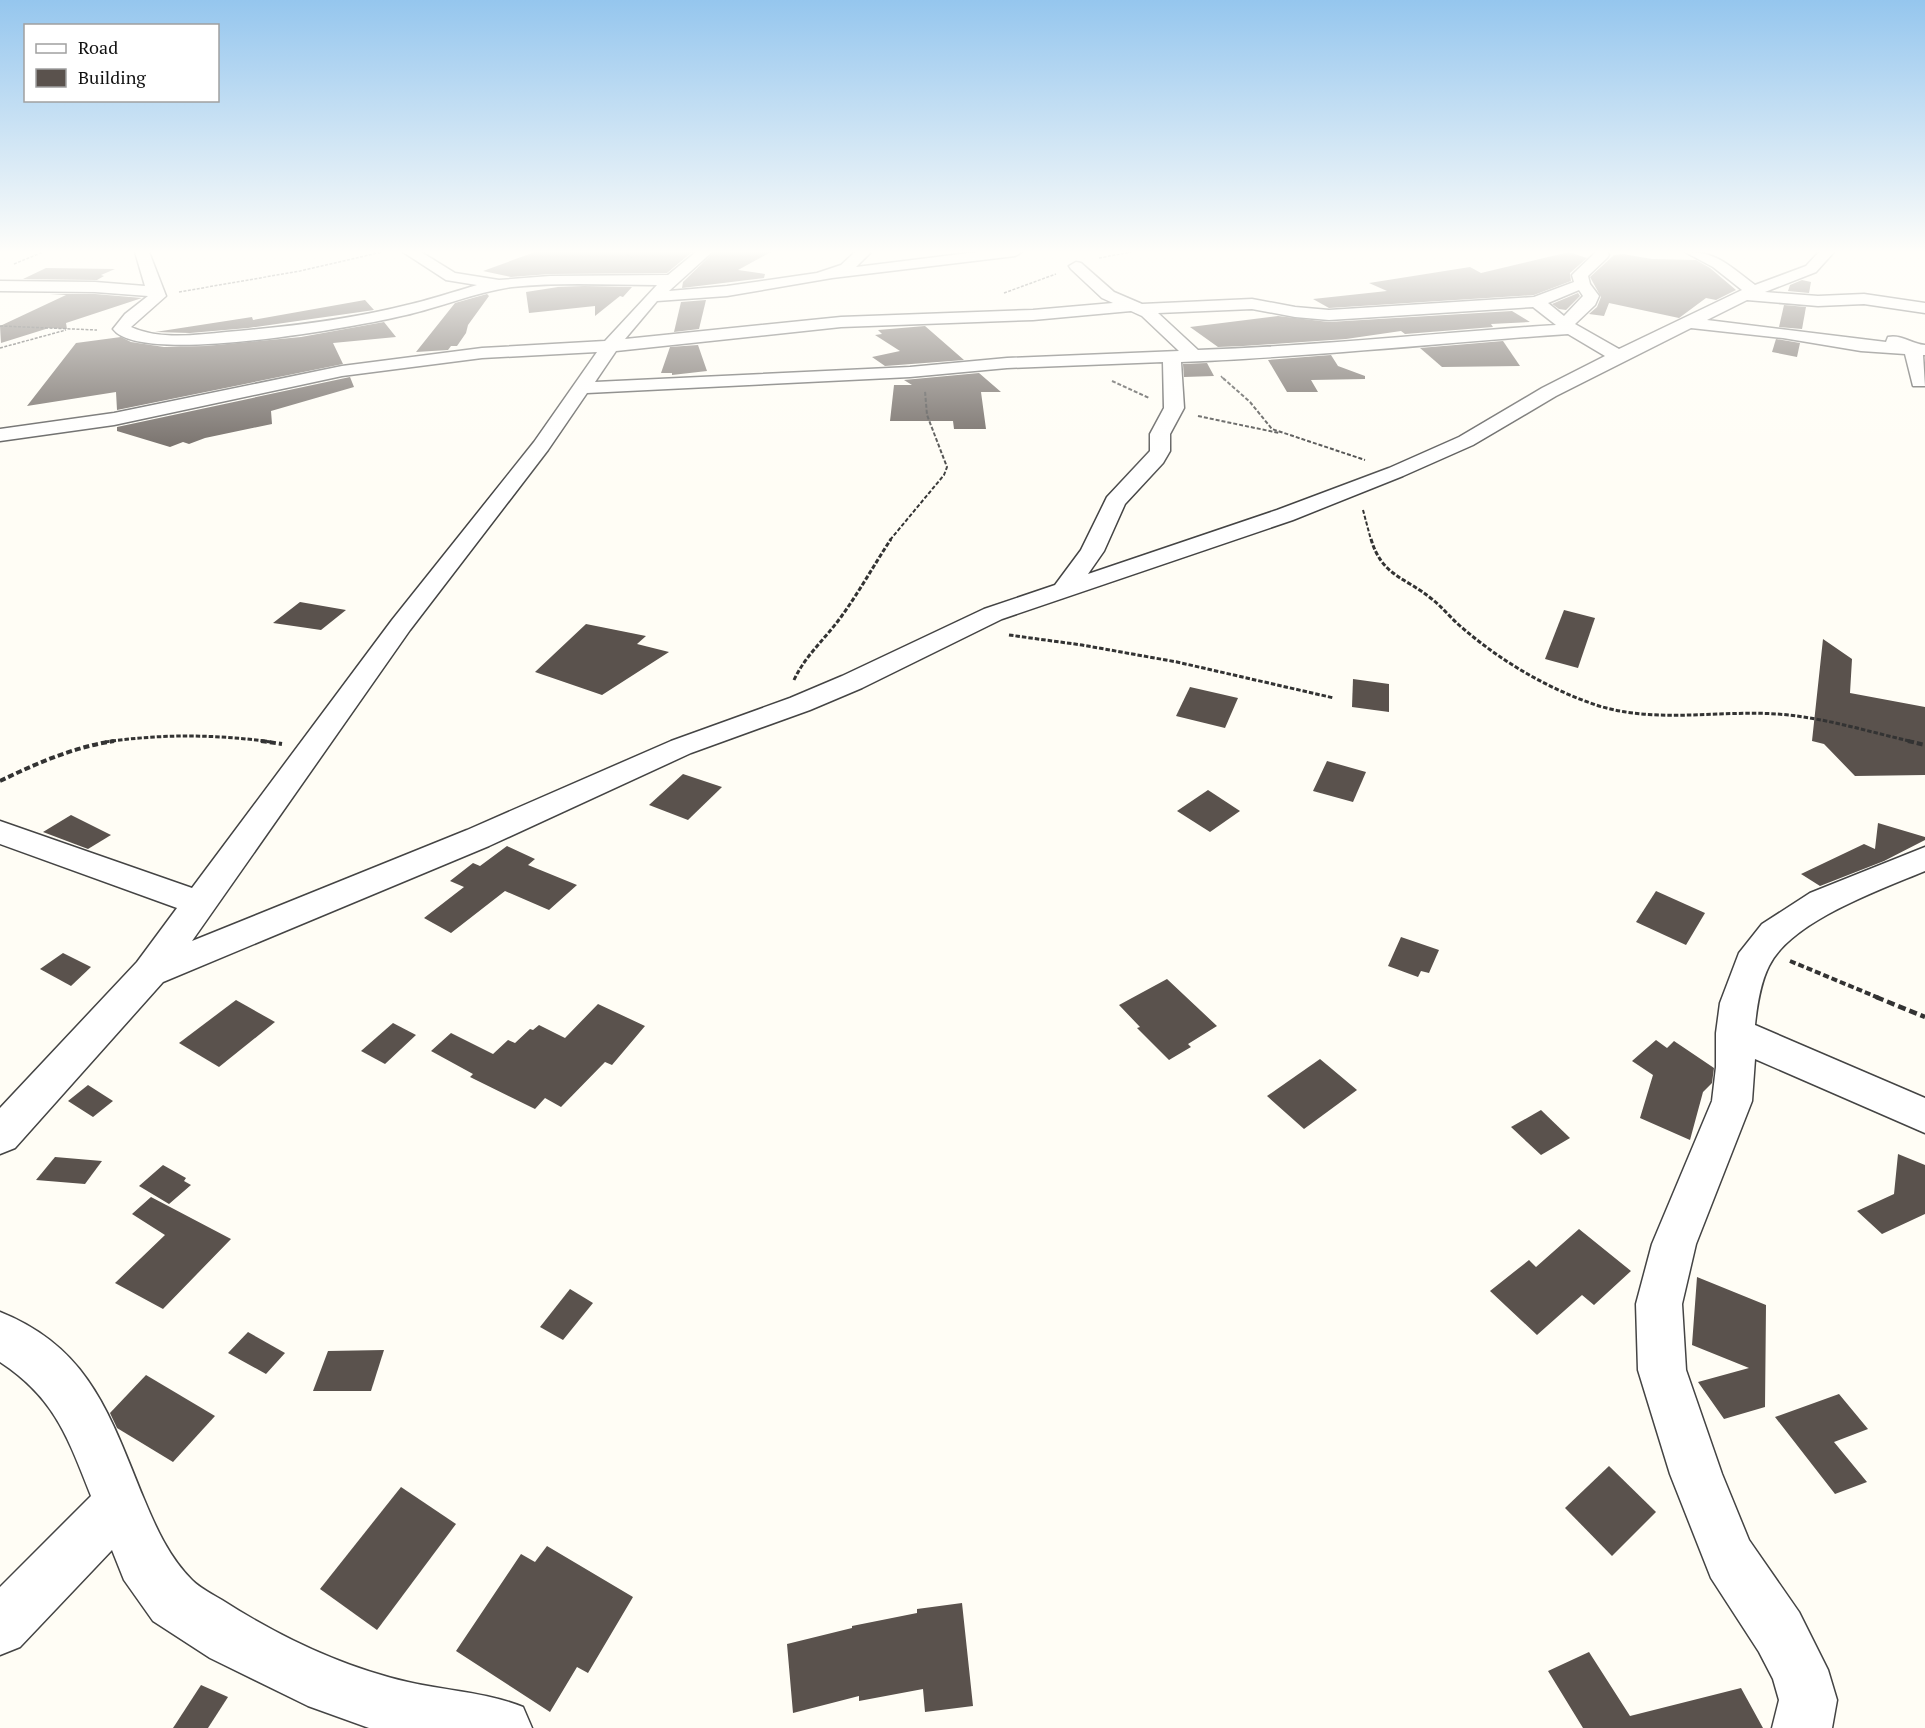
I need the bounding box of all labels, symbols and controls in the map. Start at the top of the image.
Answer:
legend [24,24,219,102]
text: Road [78,35,118,59]
text: Building [78,65,146,89]

